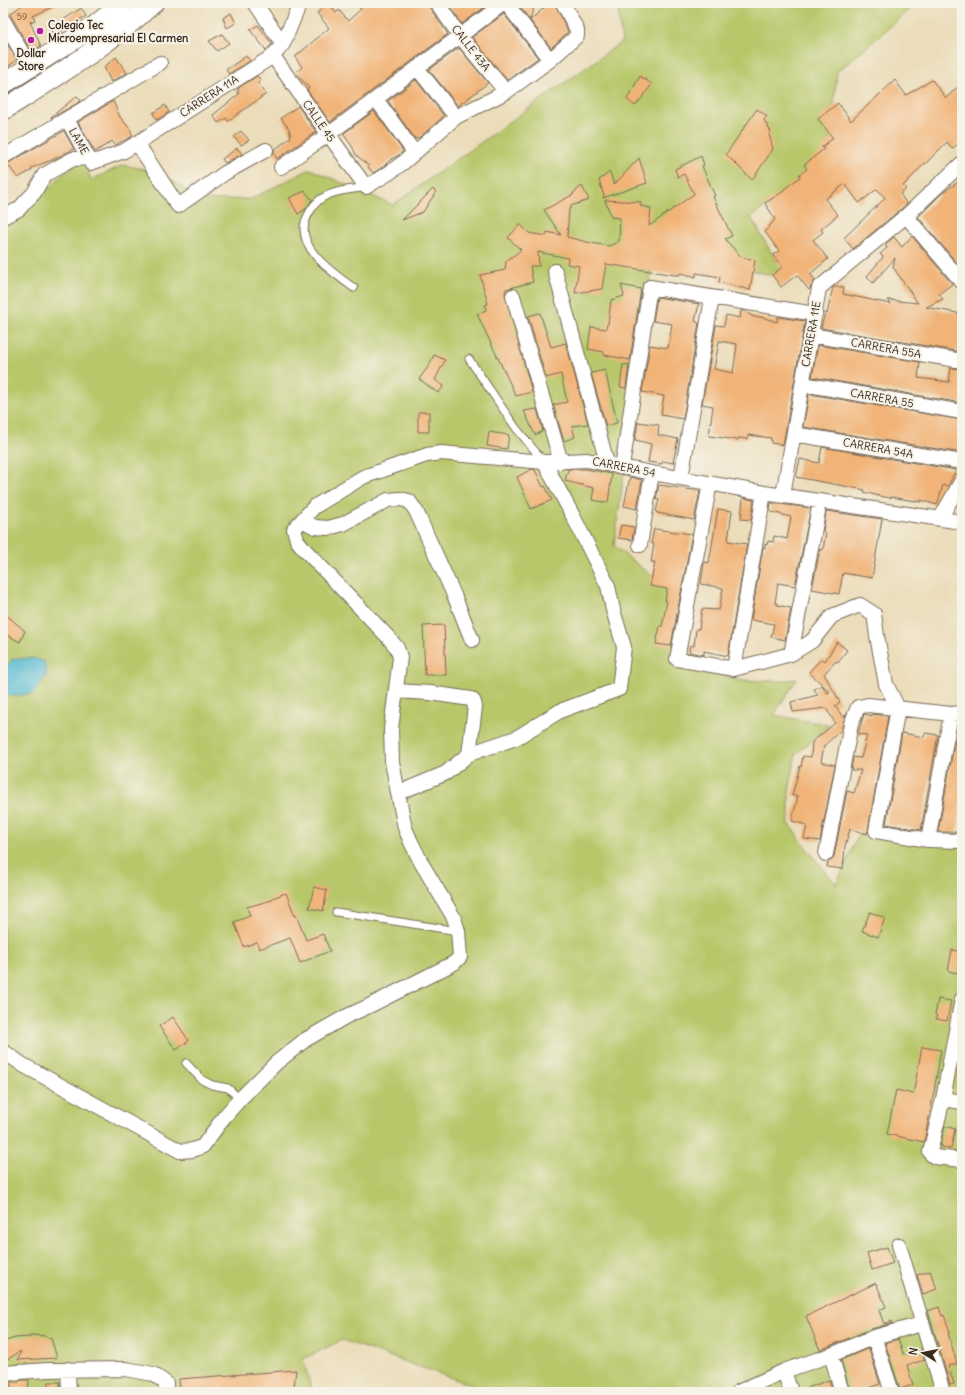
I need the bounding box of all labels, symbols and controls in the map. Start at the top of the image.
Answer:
house number: 59 [17,11,27,22]
place label: Colegio Tec Microempresarial El Carmen [48,18,189,46]
street label: CALLE 43A [449,22,493,74]
marker: Colegio Tec Microempresarial El Carmen [35,26,45,36]
marker: Dollar Store [26,35,36,45]
place label: Dollar Store [16,46,46,73]
street label: CARRERA 11A [177,72,241,120]
street label: CALLE 45 [299,97,339,145]
street label: LAME [66,125,92,157]
street label: CARRERA 11E [798,300,824,368]
street label: CARRERA 55A [850,335,922,361]
street label: CARRERA 55 [849,386,915,410]
street label: CARRERA 54A [842,435,914,461]
street label: CARRERA 54 [591,454,657,480]
north arrow [903,1333,943,1373]
text: N [906,1346,921,1356]

